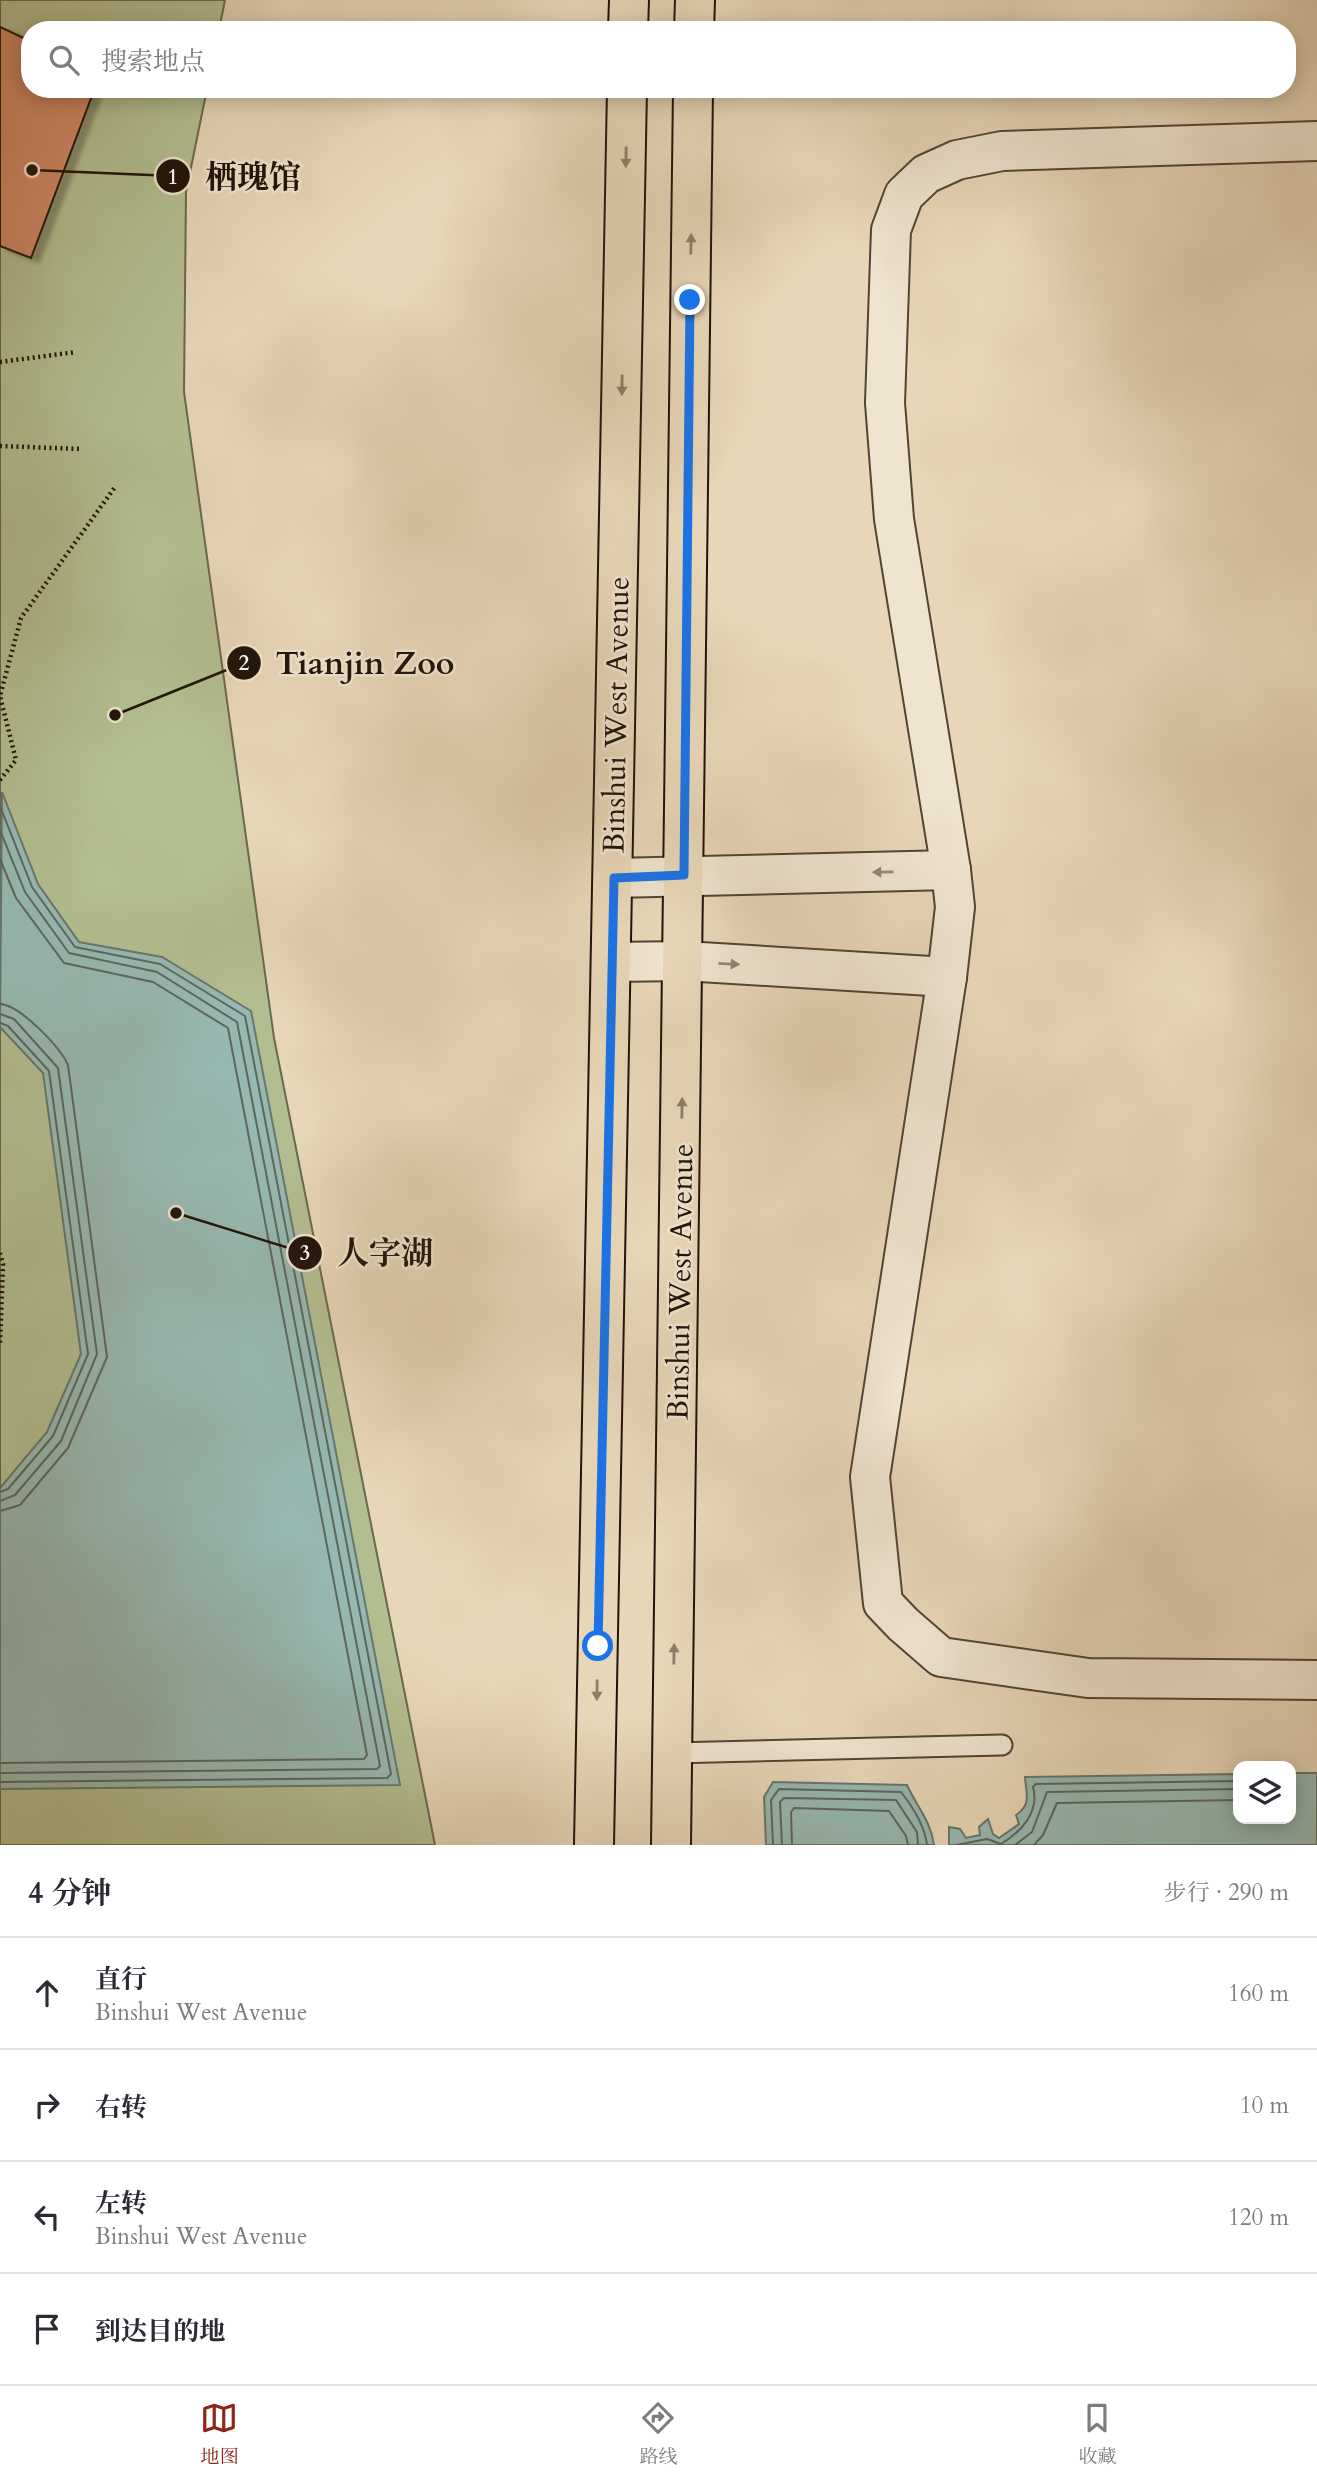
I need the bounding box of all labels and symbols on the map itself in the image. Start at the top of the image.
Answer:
one-way arrow [620,147,632,169]
callout: 栖瑰馆 [156,150,315,203]
text: 栖瑰馆 [205,156,301,200]
text: 1 [168,163,178,192]
one-way arrow [685,233,697,255]
route end [674,284,705,315]
one-way arrow [616,374,628,396]
street label: Binshui West Avenue [594,576,639,854]
callout: Tianjin Zoo [227,637,469,690]
text: Tianjin Zoo [275,642,455,686]
text: 2 [239,649,250,678]
one-way arrow [872,866,894,877]
one-way arrow [718,959,740,970]
one-way arrow [676,1097,688,1119]
street label: Binshui West Avenue [658,1143,703,1421]
callout: 人字湖 [288,1226,447,1279]
text: 人字湖 [337,1232,433,1276]
text: 3 [300,1239,310,1268]
route start [582,1630,613,1661]
one-way arrow [668,1643,680,1665]
one-way arrow [591,1679,603,1701]

